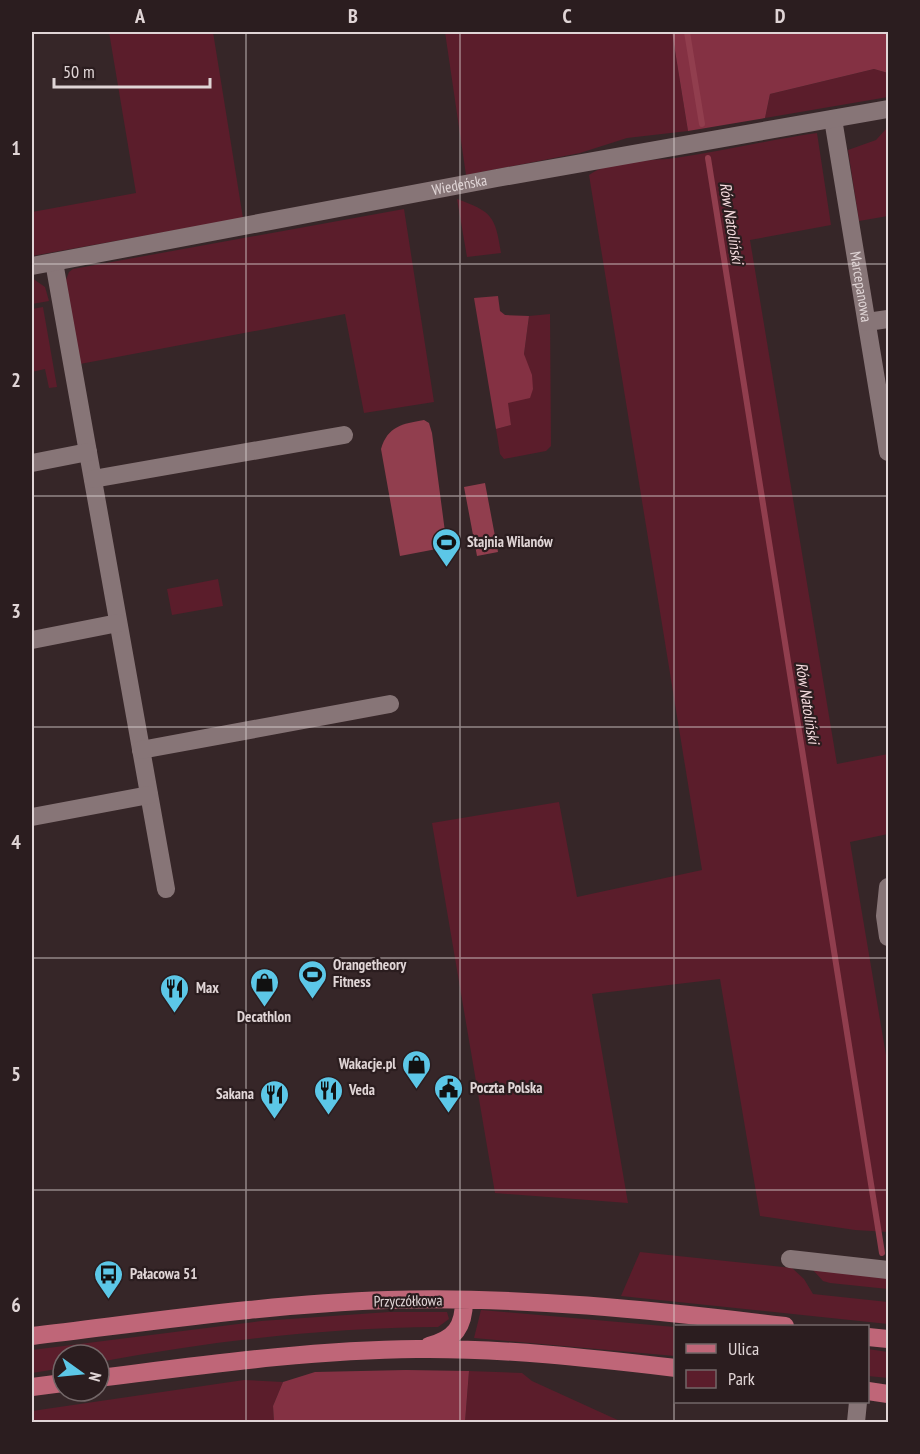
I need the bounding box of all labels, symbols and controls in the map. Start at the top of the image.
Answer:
text: A [134,3,146,29]
text: B [348,3,358,29]
text: C [562,3,572,29]
text: D [775,3,786,29]
scale bar [54,51,210,89]
text: 50 m [63,60,95,83]
text: 1 [11,135,21,161]
street label: Wiedeńska [430,170,488,199]
water label: Rów Natoliński [716,181,749,267]
street label: Marcepanowa [846,250,876,323]
text: 2 [11,367,21,393]
sports icon: Stajnia Wilanów [430,526,462,568]
place label: Stajnia Wilanów [467,532,554,551]
text: 3 [11,598,21,624]
water label: Rów Natoliński [792,661,825,747]
text: 4 [11,829,21,855]
place label: Orangetheory Fitness [333,955,407,991]
sports icon: Orangetheory Fitness [296,958,328,1000]
shop icon: Decathlon [248,966,280,1008]
restaurant icon: Max [159,972,191,1014]
place label: Max [196,978,219,997]
place label: Decathlon [237,1007,291,1026]
shop icon: Wakacje.pl [401,1048,433,1090]
place label: Wakacje.pl [338,1054,396,1073]
text: 5 [11,1061,21,1087]
public building icon: Poczta Polska [433,1072,465,1114]
restaurant icon: Veda [312,1074,344,1116]
restaurant icon: Sakana [259,1078,291,1120]
place label: Poczta Polska [470,1078,542,1097]
place label: Veda [348,1080,375,1099]
place label: Sakana [216,1084,254,1103]
bus stop icon: Pałacowa 51 [93,1258,125,1300]
place label: Pałacowa 51 [130,1264,197,1283]
street label: Przyczółkowa [374,1290,442,1311]
text: 6 [11,1292,21,1318]
legend [674,1325,869,1403]
text: Ulica [728,1337,759,1360]
north arrow [51,1343,111,1403]
text: Park [728,1367,755,1390]
text: N [85,1370,106,1384]

